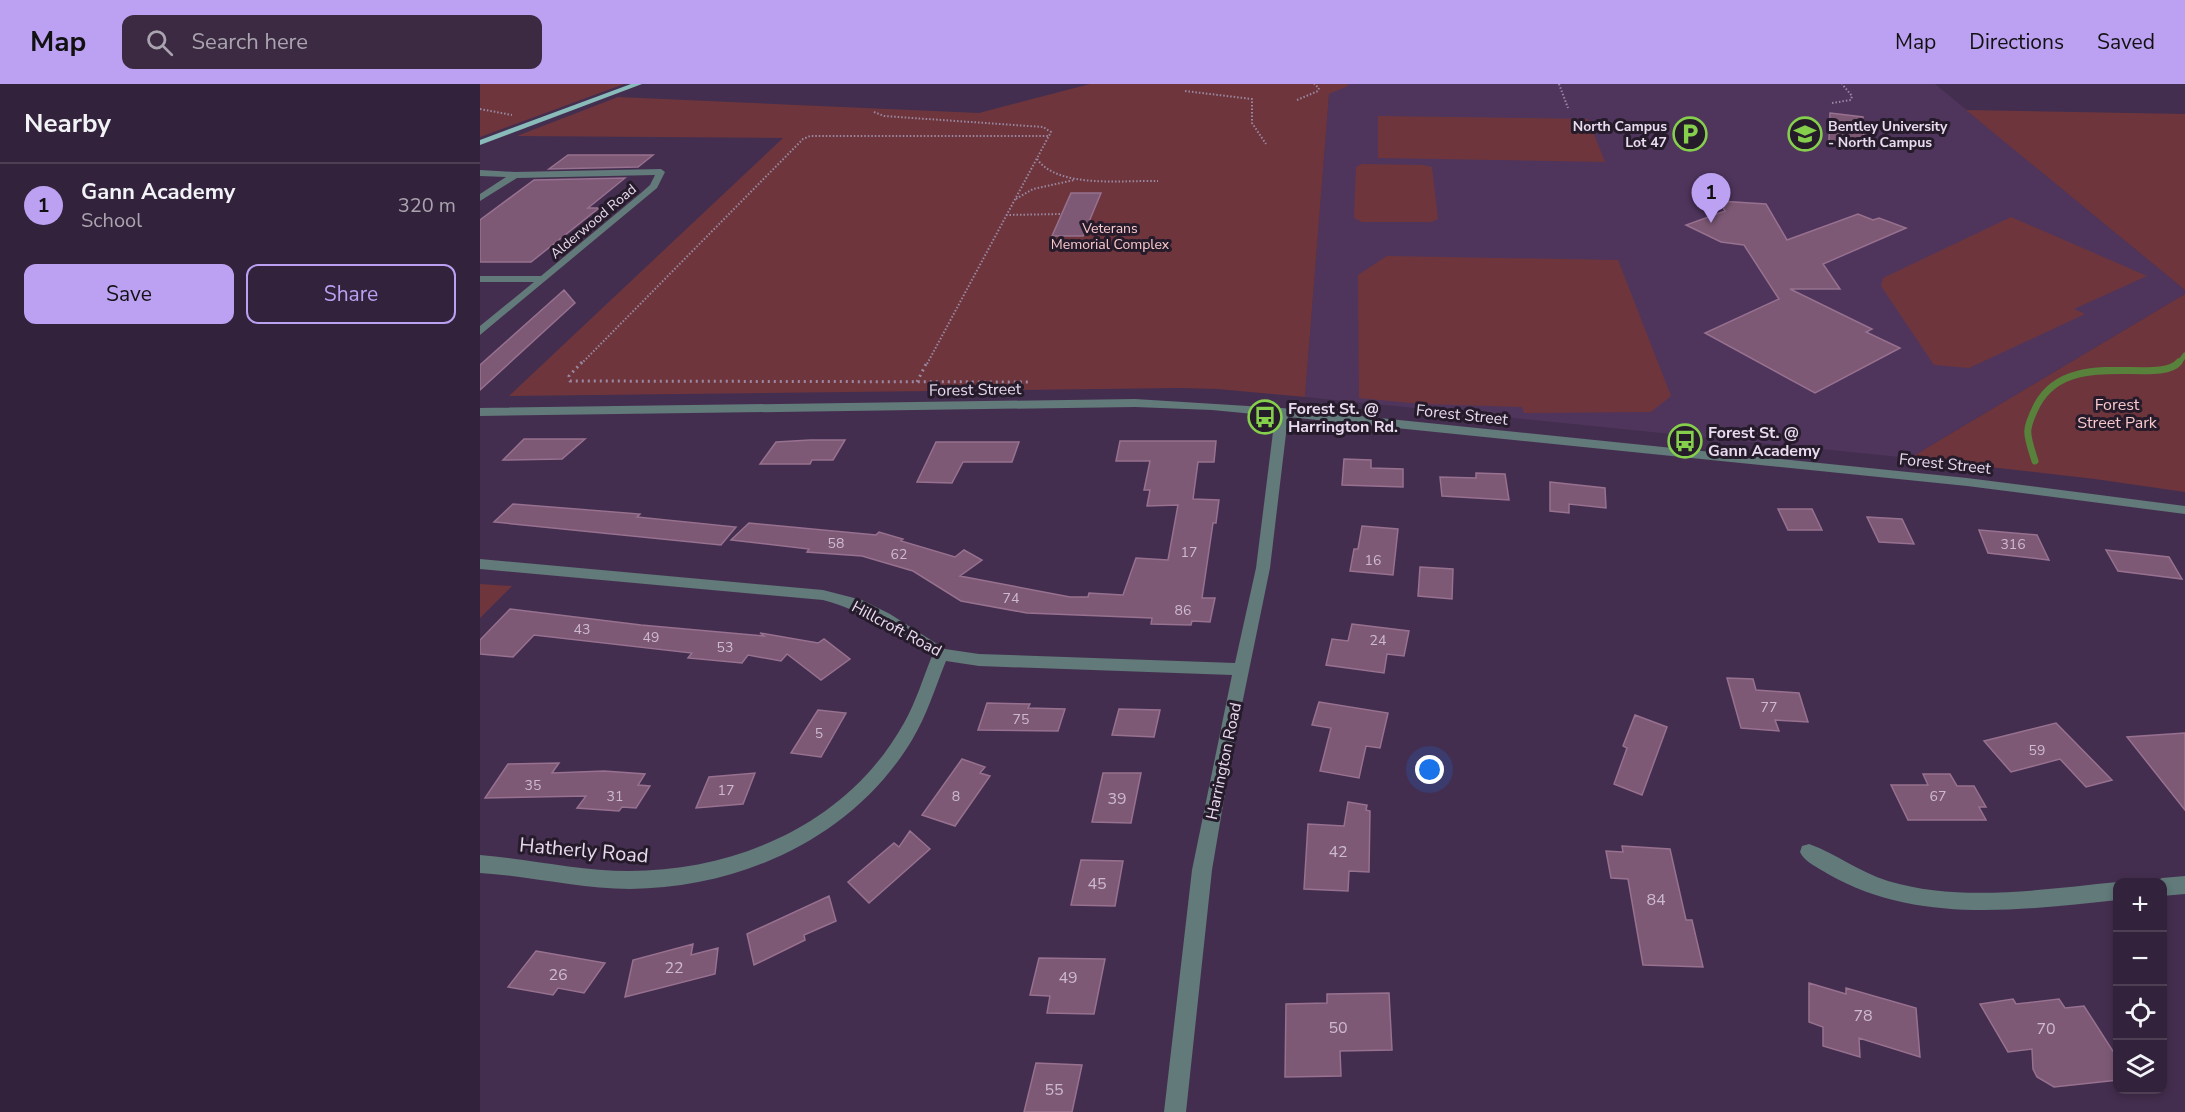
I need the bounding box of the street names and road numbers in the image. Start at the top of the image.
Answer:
street label: Alderwood Road [546,180,640,263]
street label: Forest Street [929,378,1022,402]
street label: Forest Street [1415,399,1509,431]
street label: Forest Street [1898,448,1992,480]
street label: Hillcroft Road [848,596,945,662]
street label: Harrington Road [1201,701,1247,822]
street label: Hatherly Road [518,831,650,870]

